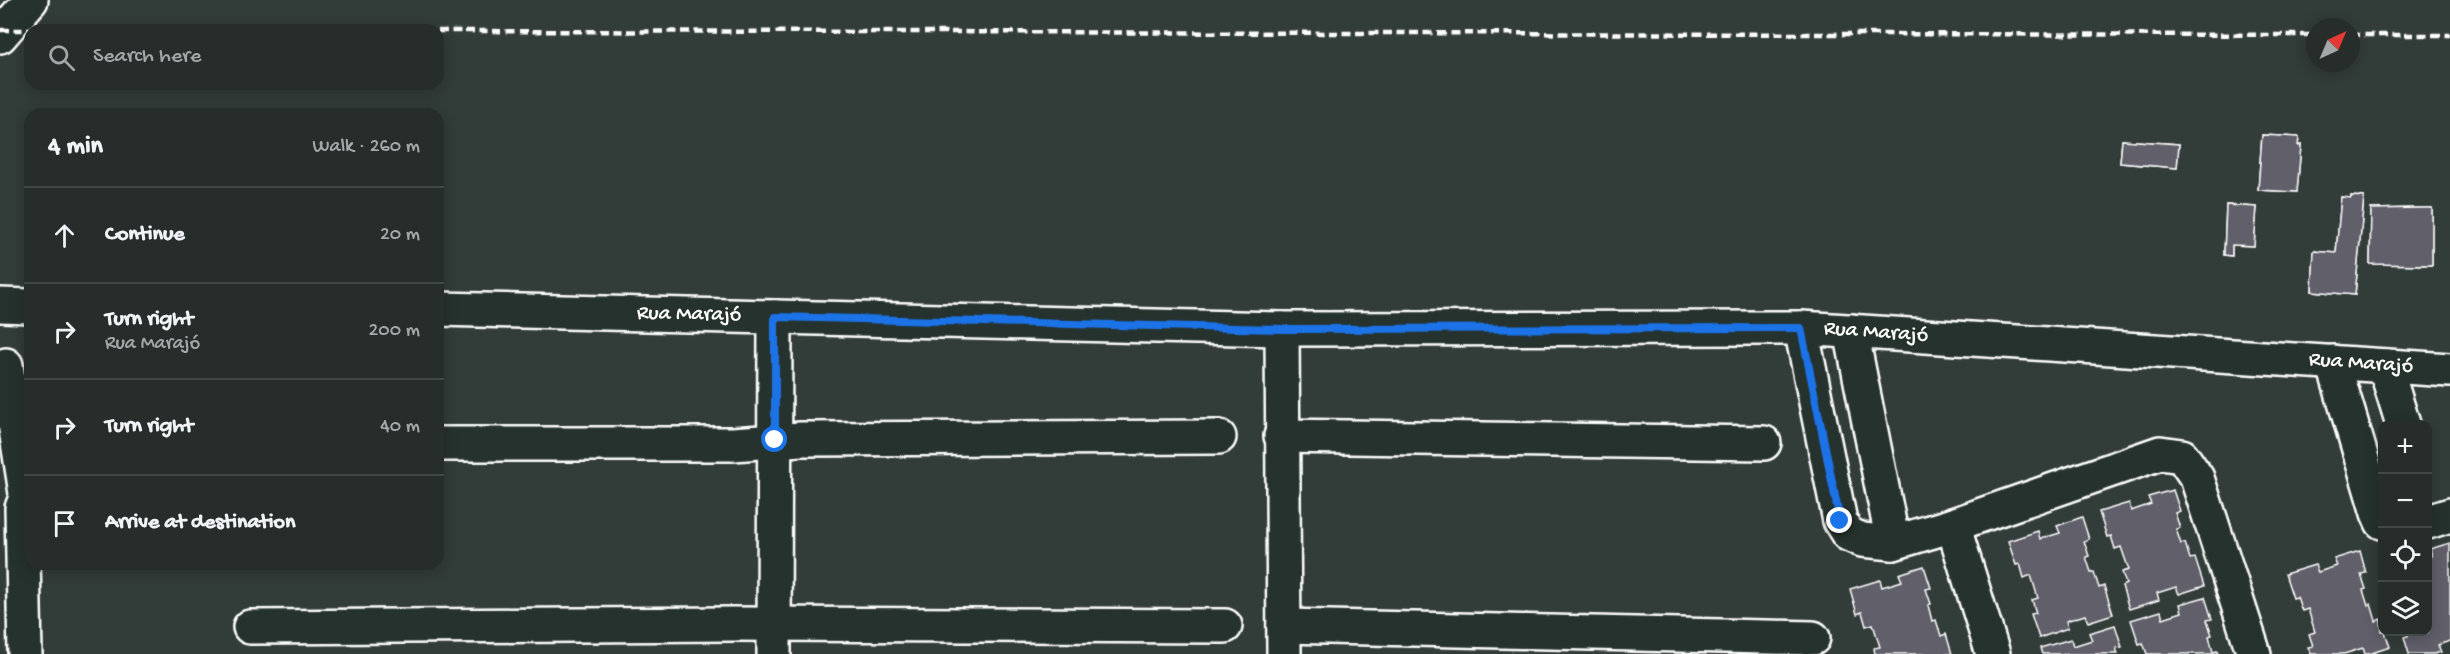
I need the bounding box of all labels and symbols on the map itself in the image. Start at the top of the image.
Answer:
north arrow [2306,18,2360,72]
street label: Rua Marajó [636,301,742,329]
street label: Rua Marajó [1823,316,1929,350]
street label: Rua Marajó [2308,347,2414,381]
route start [761,426,787,452]
route end [1826,507,1852,533]

